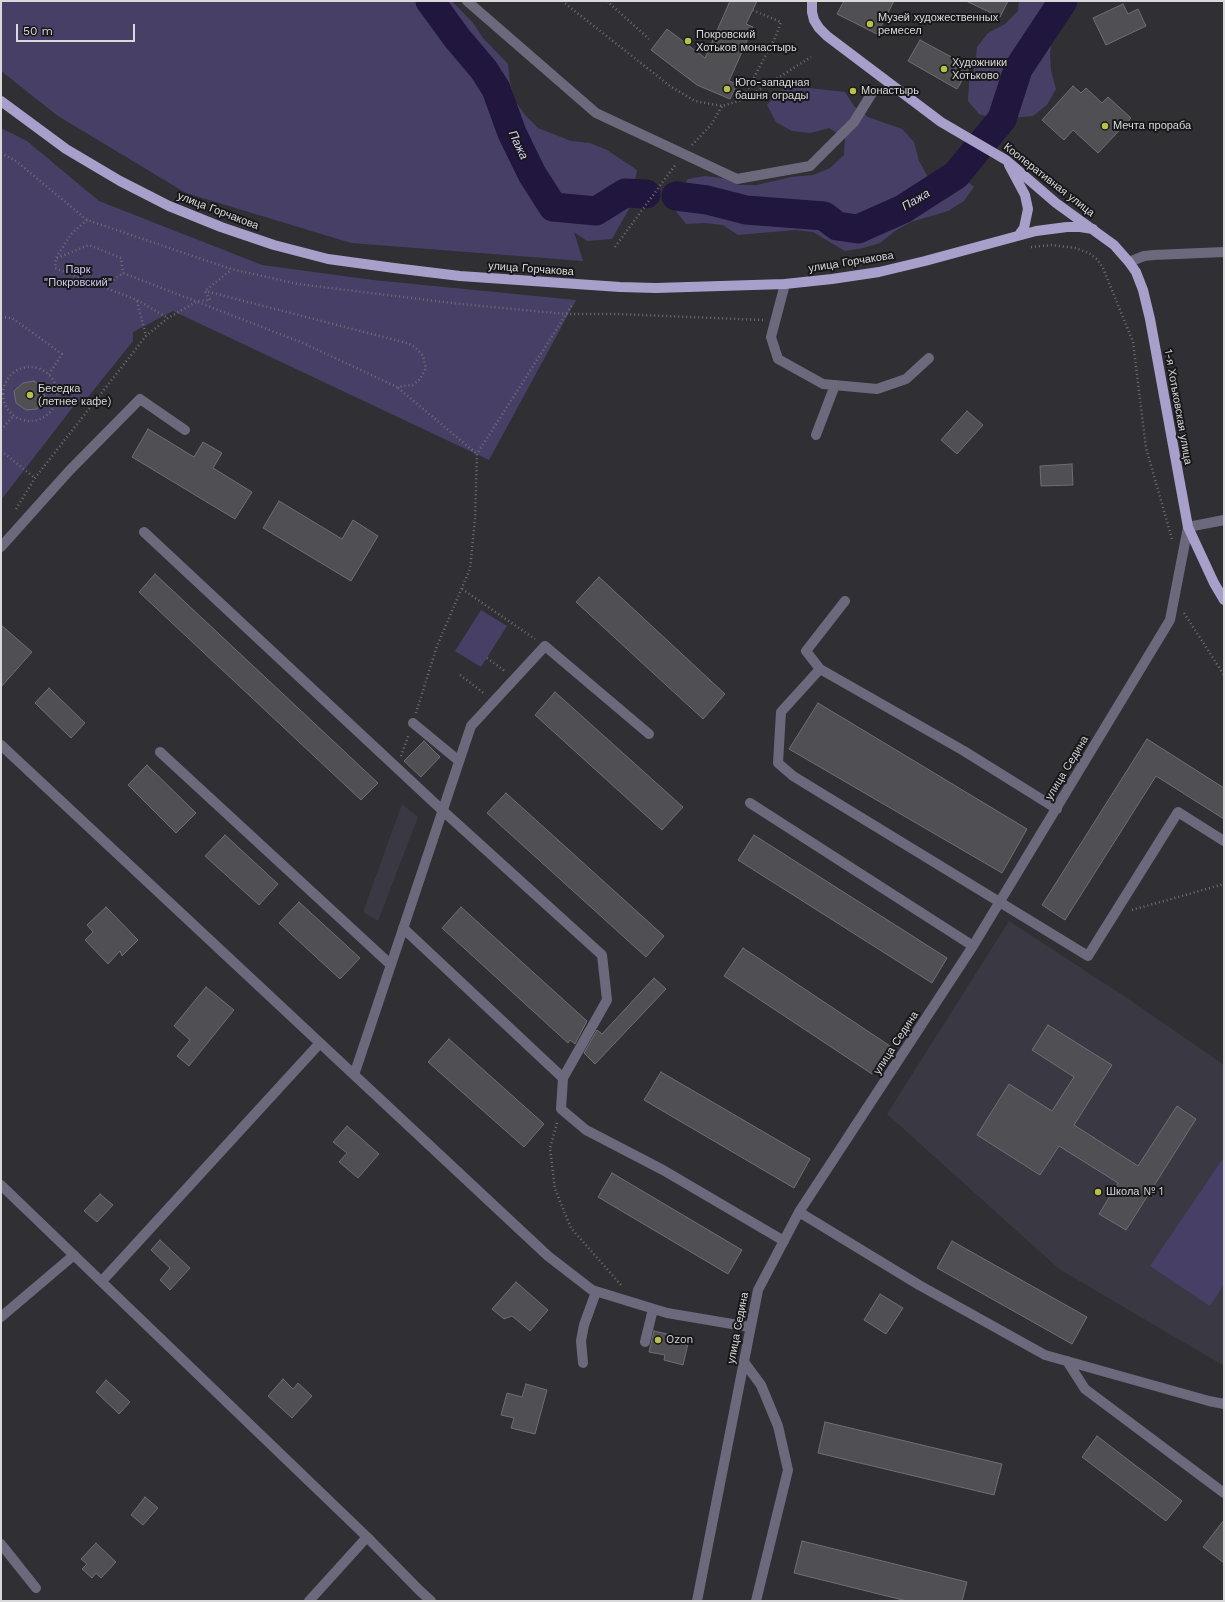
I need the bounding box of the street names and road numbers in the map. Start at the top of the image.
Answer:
street label: Кооперативная улица [1001,140,1097,220]
street label: улица Горчакова [176,189,260,233]
street label: улица Горчакова [808,249,894,275]
street label: улица Горчакова [488,259,574,279]
street label: 1-я Хотьковская улица [1161,348,1195,466]
street label: улица Седина [1043,734,1091,802]
street label: улица Седина [871,1009,921,1077]
street label: улица Седина [725,1291,751,1365]

